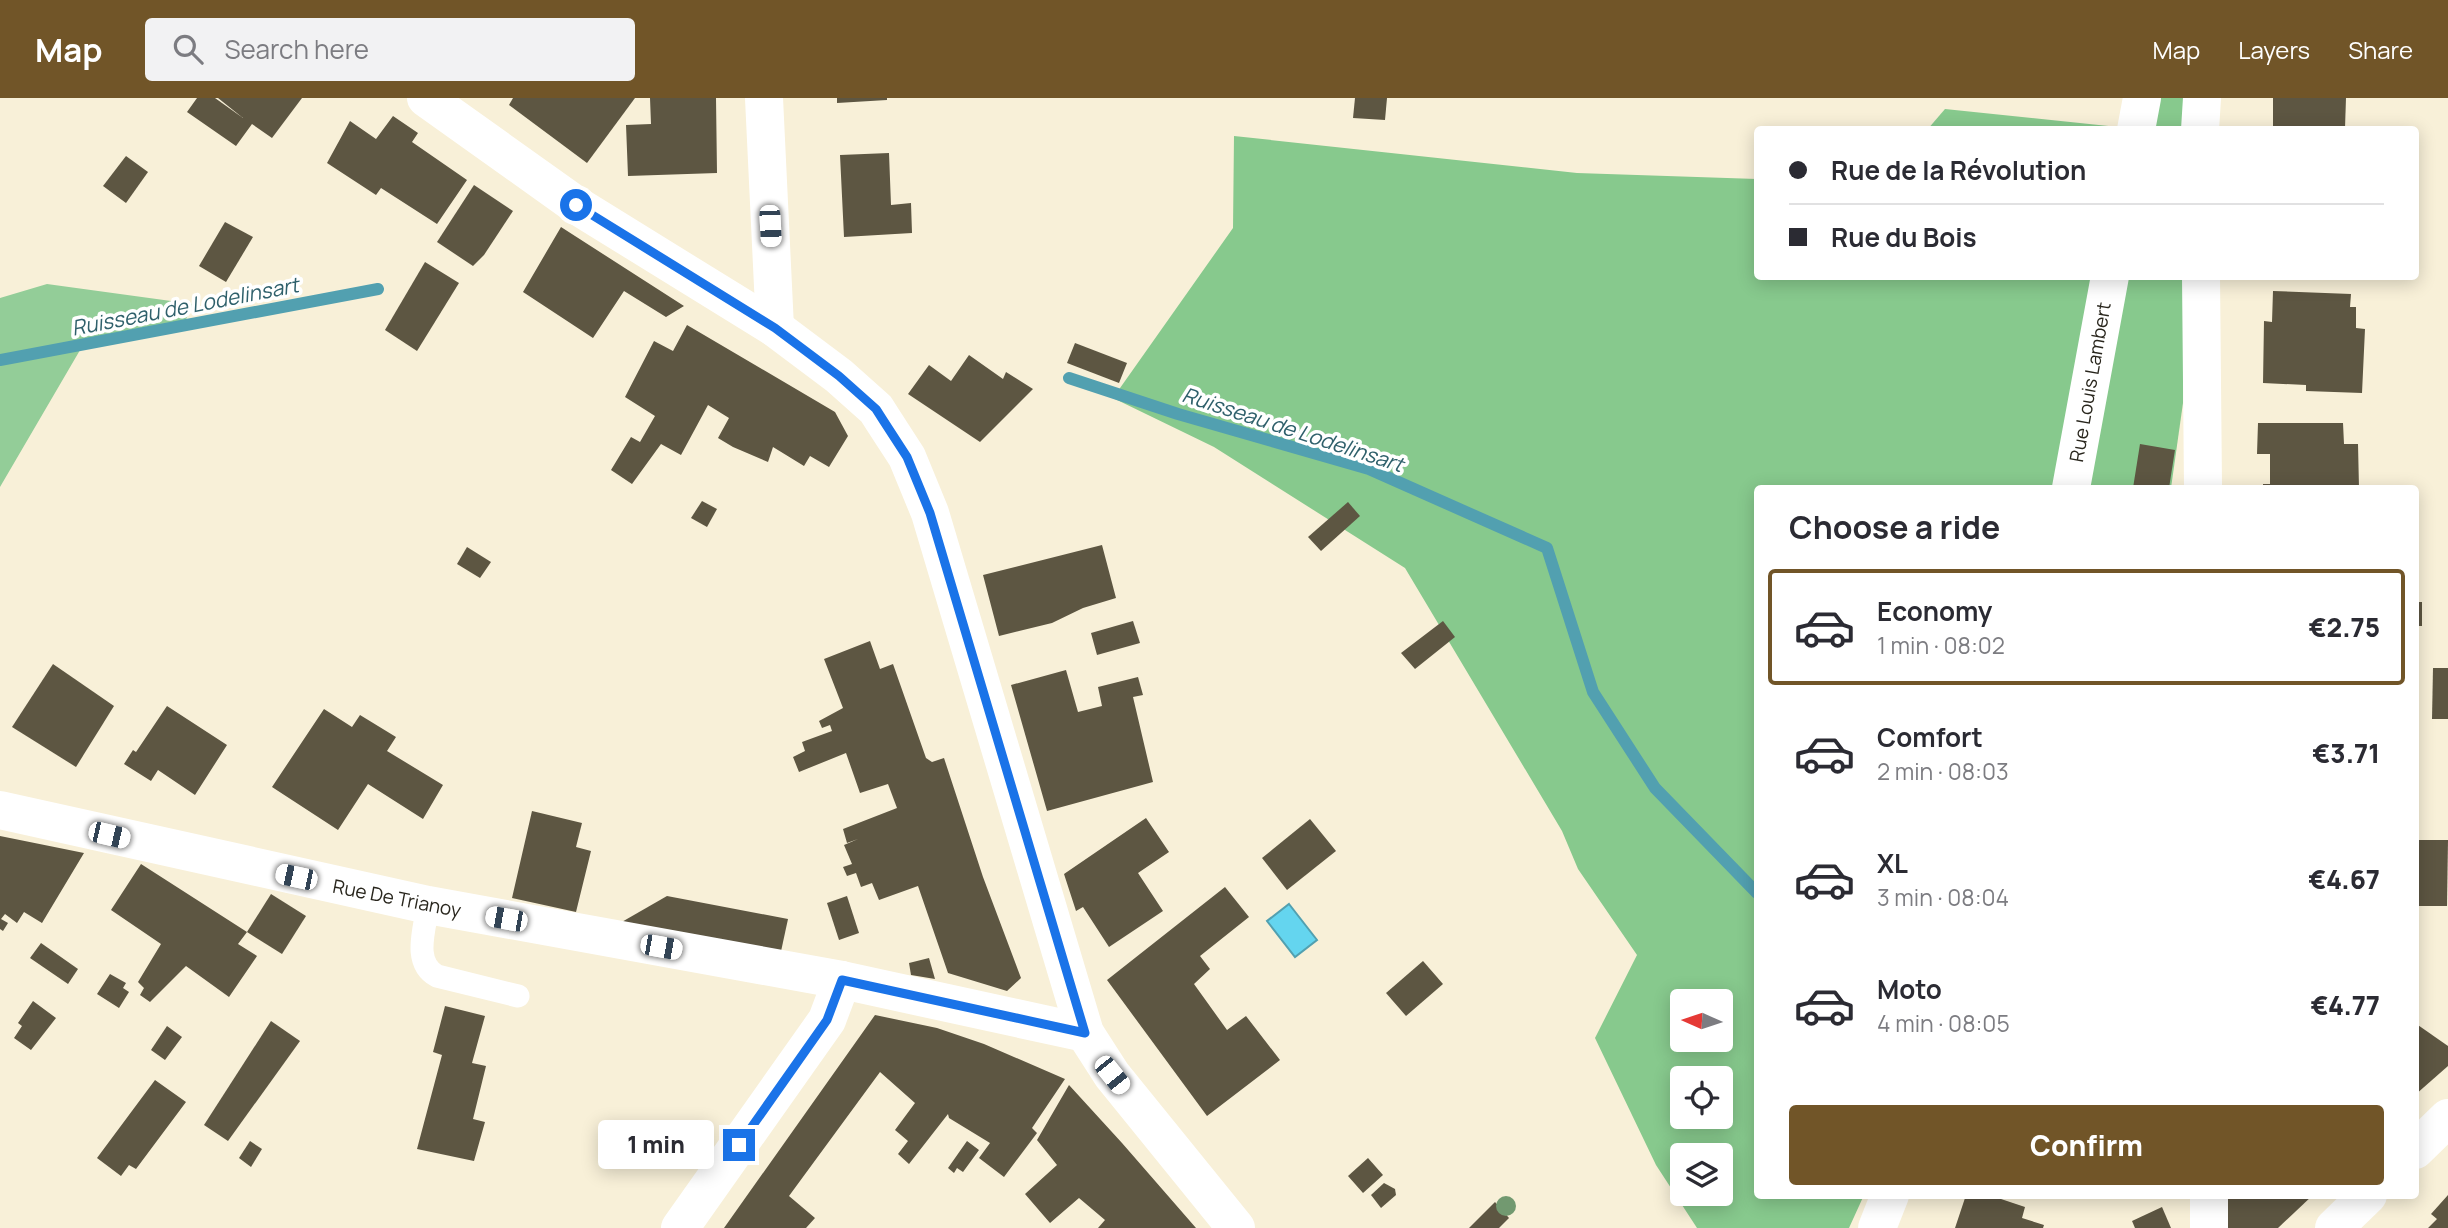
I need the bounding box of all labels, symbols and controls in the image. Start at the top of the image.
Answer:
search box [145,18,635,81]
text: Map [35,27,103,72]
icon: search [169,30,207,68]
text: Search here [225,31,369,67]
text: Map [2153,33,2200,66]
text: Layers [2238,33,2310,66]
text: Share [2348,33,2413,66]
text: Rue de la Révolution [1831,152,2086,188]
route start [560,189,592,221]
car [759,204,782,248]
text: Rue du Bois [1831,219,1977,255]
water label: Ruisseau de Lodelinsart [69,270,303,342]
street label: Rue Louis Lambert [2063,300,2117,464]
water label: Ruisseau de Lodelinsart [1179,380,1410,479]
text: Choose a ride [1789,505,2000,549]
text: Economy [1877,593,1992,629]
icon: car [1793,596,1856,659]
text: €2.75 [2308,609,2380,645]
text: 1 min · 08:02 [1877,629,2005,661]
text: Comfort [1877,719,1983,755]
icon: car [1793,722,1856,785]
text: €3.71 [2312,735,2380,771]
text: 2 min · 08:03 [1877,755,2009,787]
car [87,820,132,850]
text: XL [1877,845,1908,881]
icon: car [1793,848,1856,911]
text: €4.67 [2308,861,2380,897]
car [274,862,319,892]
street label: Rue De Trianoy [331,873,463,923]
text: 3 min · 08:04 [1877,881,2009,913]
car [484,905,529,933]
car [639,933,684,961]
text: Moto [1877,971,1942,1007]
icon: car [1793,974,1856,1037]
text: €4.77 [2310,987,2380,1023]
north arrow [1670,989,1732,1052]
map controls [1670,989,1733,1206]
text: 4 min · 08:05 [1877,1007,2010,1039]
car [1091,1052,1134,1098]
button: locate [1670,1066,1733,1129]
button: Confirm [1789,1105,2384,1185]
callout: 1 min [599,1121,714,1170]
text: 1 min [627,1128,685,1160]
route end [723,1129,755,1161]
button: layers [1670,1143,1733,1206]

